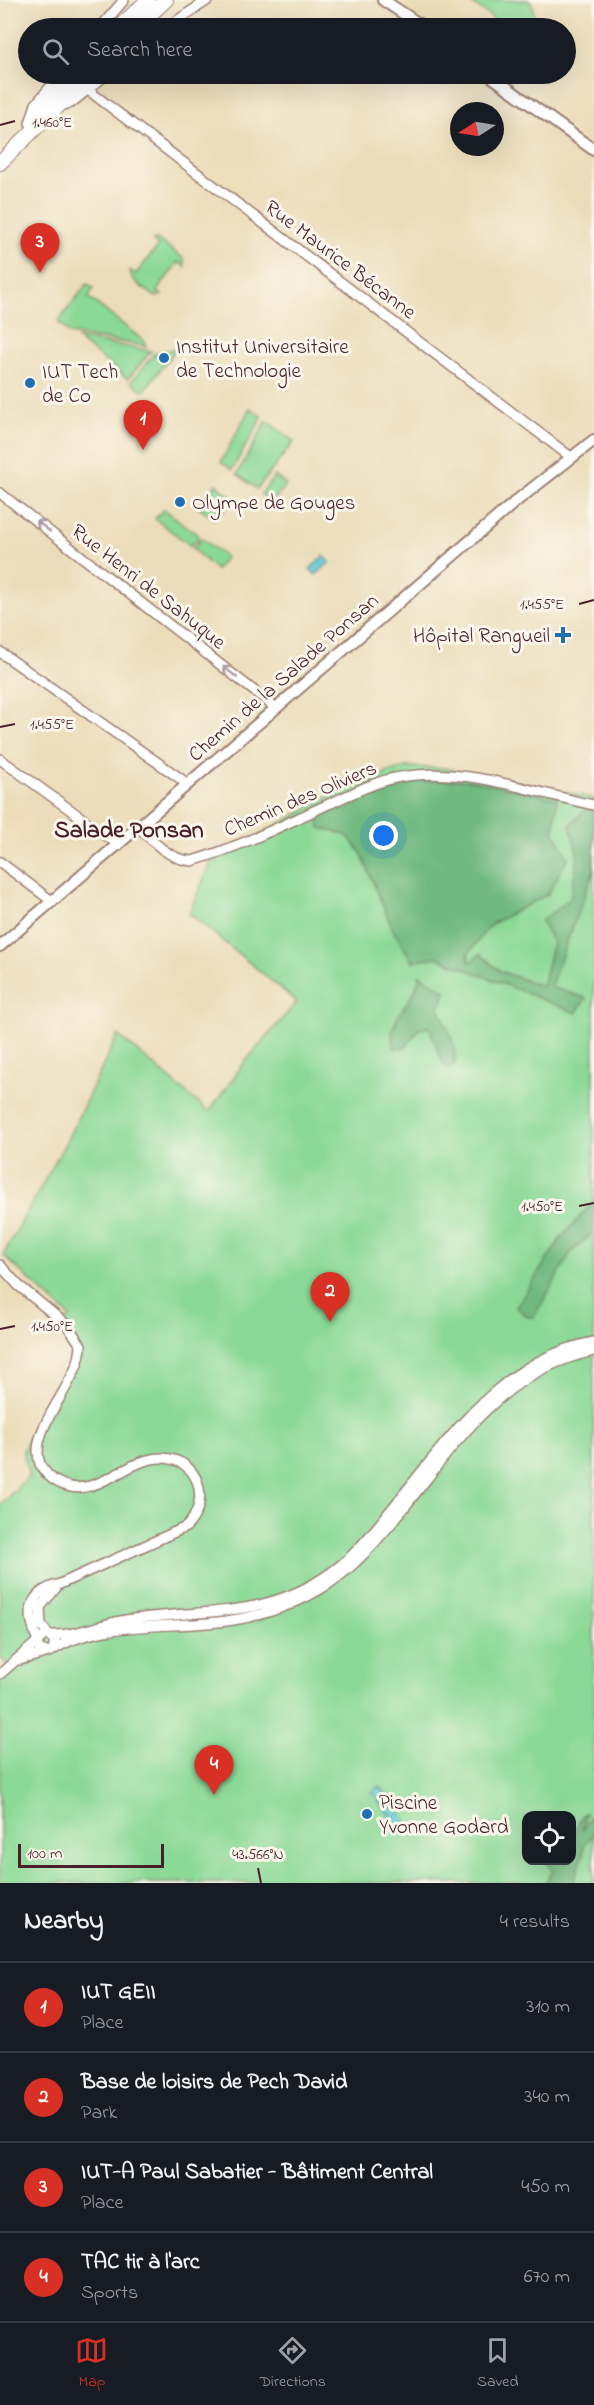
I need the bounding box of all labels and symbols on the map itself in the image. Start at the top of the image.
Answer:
north arrow [450,102,504,156]
text: 1.460°E [32,112,72,134]
street label: Rue Maurice Bécanne [258,194,422,328]
pin: 3 [20,224,60,273]
place label: Institut Universitaire de Technologie [176,333,349,389]
marker: Institut Universitaire de Technologie [157,351,171,365]
place label: IUT Tech de Co [42,358,118,412]
marker: IUT Tech de Co [23,376,37,390]
pin: 1 [124,400,162,450]
place label: Olympe de Gouges [192,489,355,521]
marker: Olympe de Gouges [173,495,187,509]
street label: Rue Henri de Sahuque [64,518,232,658]
one-way arrow [35,520,51,533]
street label: Chemin de la Salade Ponsan [182,587,386,770]
text: 1.455°E [520,594,564,616]
place label: Hôpital Rangueil [413,622,550,654]
marker: Hôpital Rangueil [554,626,572,644]
one-way arrow [222,665,238,678]
text: 1.455°E [30,714,74,736]
street label: Chemin des Oliviers [220,754,382,846]
district label: Salade Ponsan [54,814,204,849]
your location [369,821,398,850]
text: 1.450°E [521,1196,563,1218]
pin: 2 [310,1272,350,1322]
text: 1.450°E [31,1316,73,1338]
pin: 4 [194,1746,234,1795]
place label: Piscine Yvonne Godard [379,1789,509,1843]
marker: Piscine Yvonne Godard [360,1807,374,1821]
scale bar [18,1841,164,1868]
text: 43.566°N [232,1844,284,1866]

